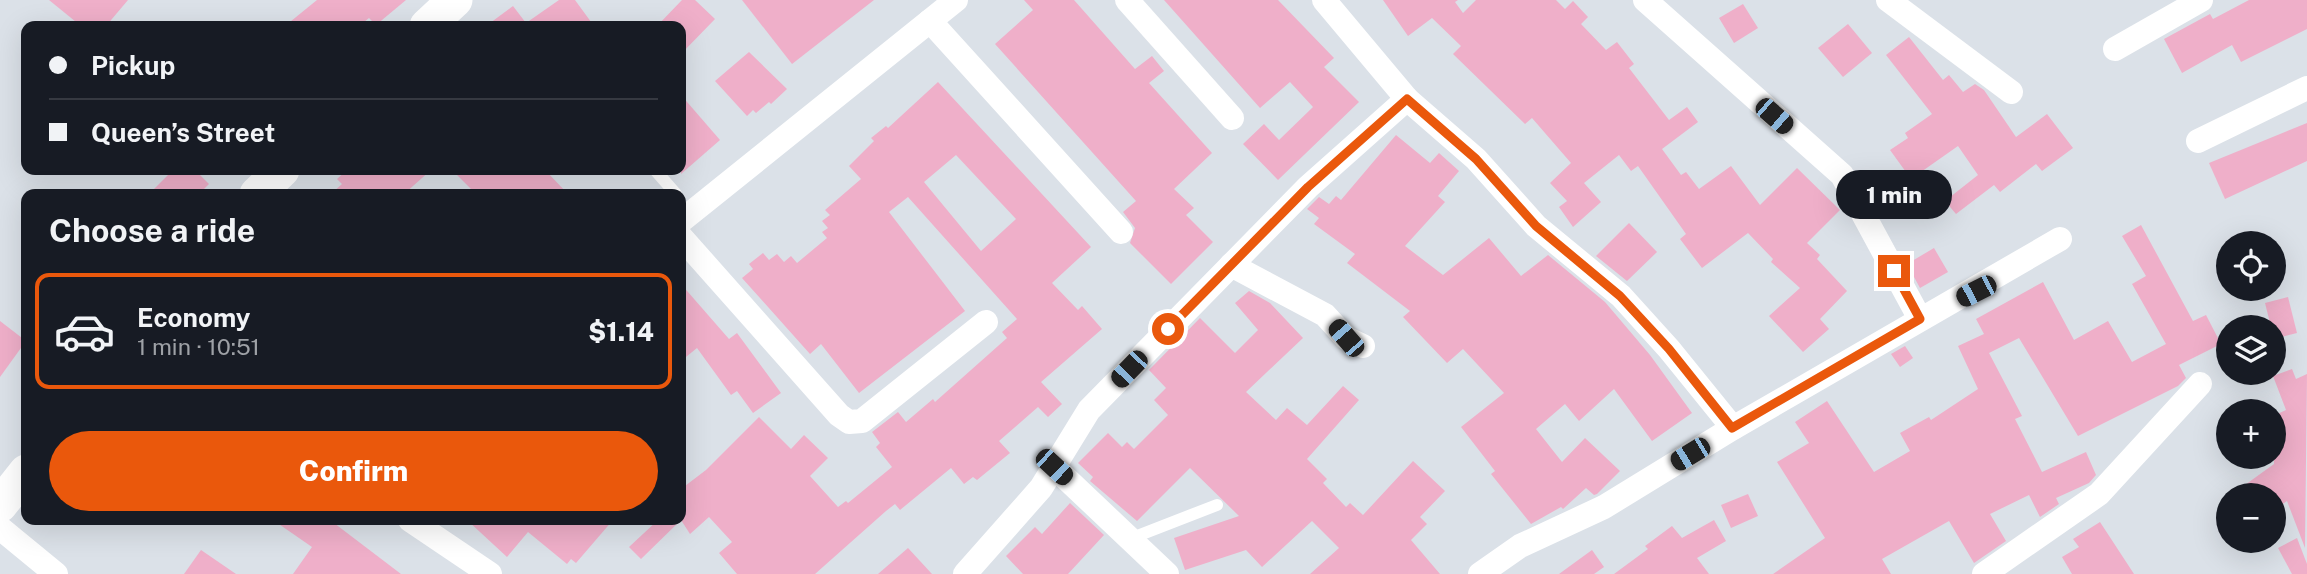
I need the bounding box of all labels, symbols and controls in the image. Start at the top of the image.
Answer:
text: Pickup [91,50,175,81]
car [1752,94,1797,138]
text: Queen’s Street [91,117,275,148]
callout: 1 min [1836,170,1952,218]
text: 1 min [1866,181,1922,208]
text: Choose a ride [49,212,255,249]
map controls [2216,231,2286,553]
button: locate [2216,231,2286,301]
route end [1878,255,1910,287]
car [1953,272,2000,310]
icon: car [53,300,116,363]
text: Economy [137,302,250,333]
route start [1152,313,1184,345]
car [1325,315,1368,361]
button: layers [2216,315,2286,385]
text: $1.14 [588,316,654,347]
text: 1 min · 10:51 [137,333,260,360]
car [1107,347,1152,391]
button: + [2216,399,2286,469]
button: Confirm [49,431,658,511]
car [1667,434,1714,474]
car [1032,445,1077,489]
button: − [2216,483,2286,553]

